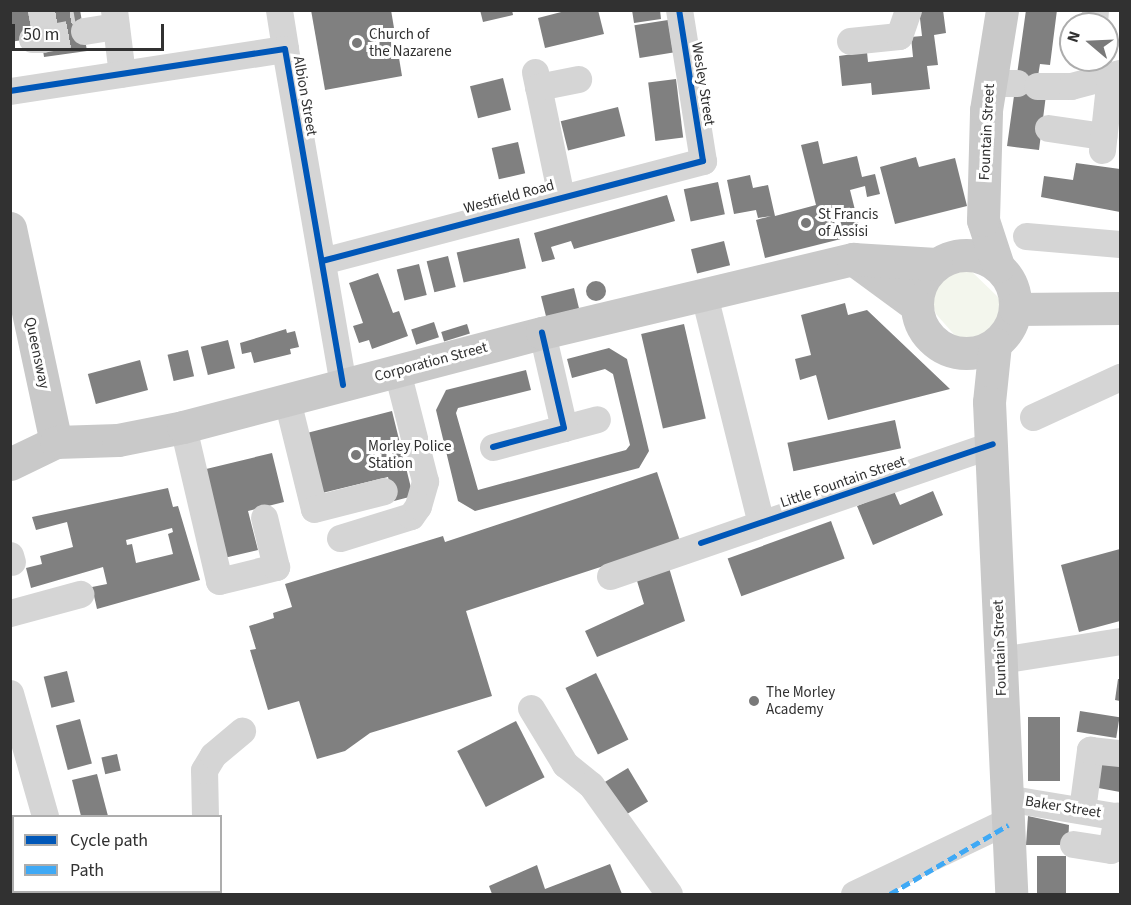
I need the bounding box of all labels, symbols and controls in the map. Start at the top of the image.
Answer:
scale bar [15,12,166,50]
north arrow [1059,12,1119,72]
text: 50 m [23,22,59,47]
place label: Church of the Nazarene [369,25,452,60]
text: N [1062,28,1086,45]
marker: Church of the Nazarene [350,36,364,50]
street label: Wesley Street [688,41,718,127]
street label: Albion Street [289,55,321,137]
street label: Fountain Street [975,83,999,181]
street label: Westfield Road [462,176,556,218]
place label: St Francis of Assisi [818,205,878,240]
marker: St Francis of Assisi [799,216,813,230]
street label: Queensway [21,316,53,390]
street label: Corporation Street [373,338,489,386]
place label: Morley Police Station [368,437,451,472]
marker: Morley Police Station [349,448,363,462]
street label: Little Fountain Street [778,452,908,512]
street label: Fountain Street [989,599,1011,697]
place label: The Morley Academy [766,683,835,718]
marker: The Morley Academy [747,694,761,708]
street label: Baker Street [1024,792,1102,822]
legend [12,815,222,893]
text: Cycle path [70,828,148,853]
text: Path [70,858,104,883]

